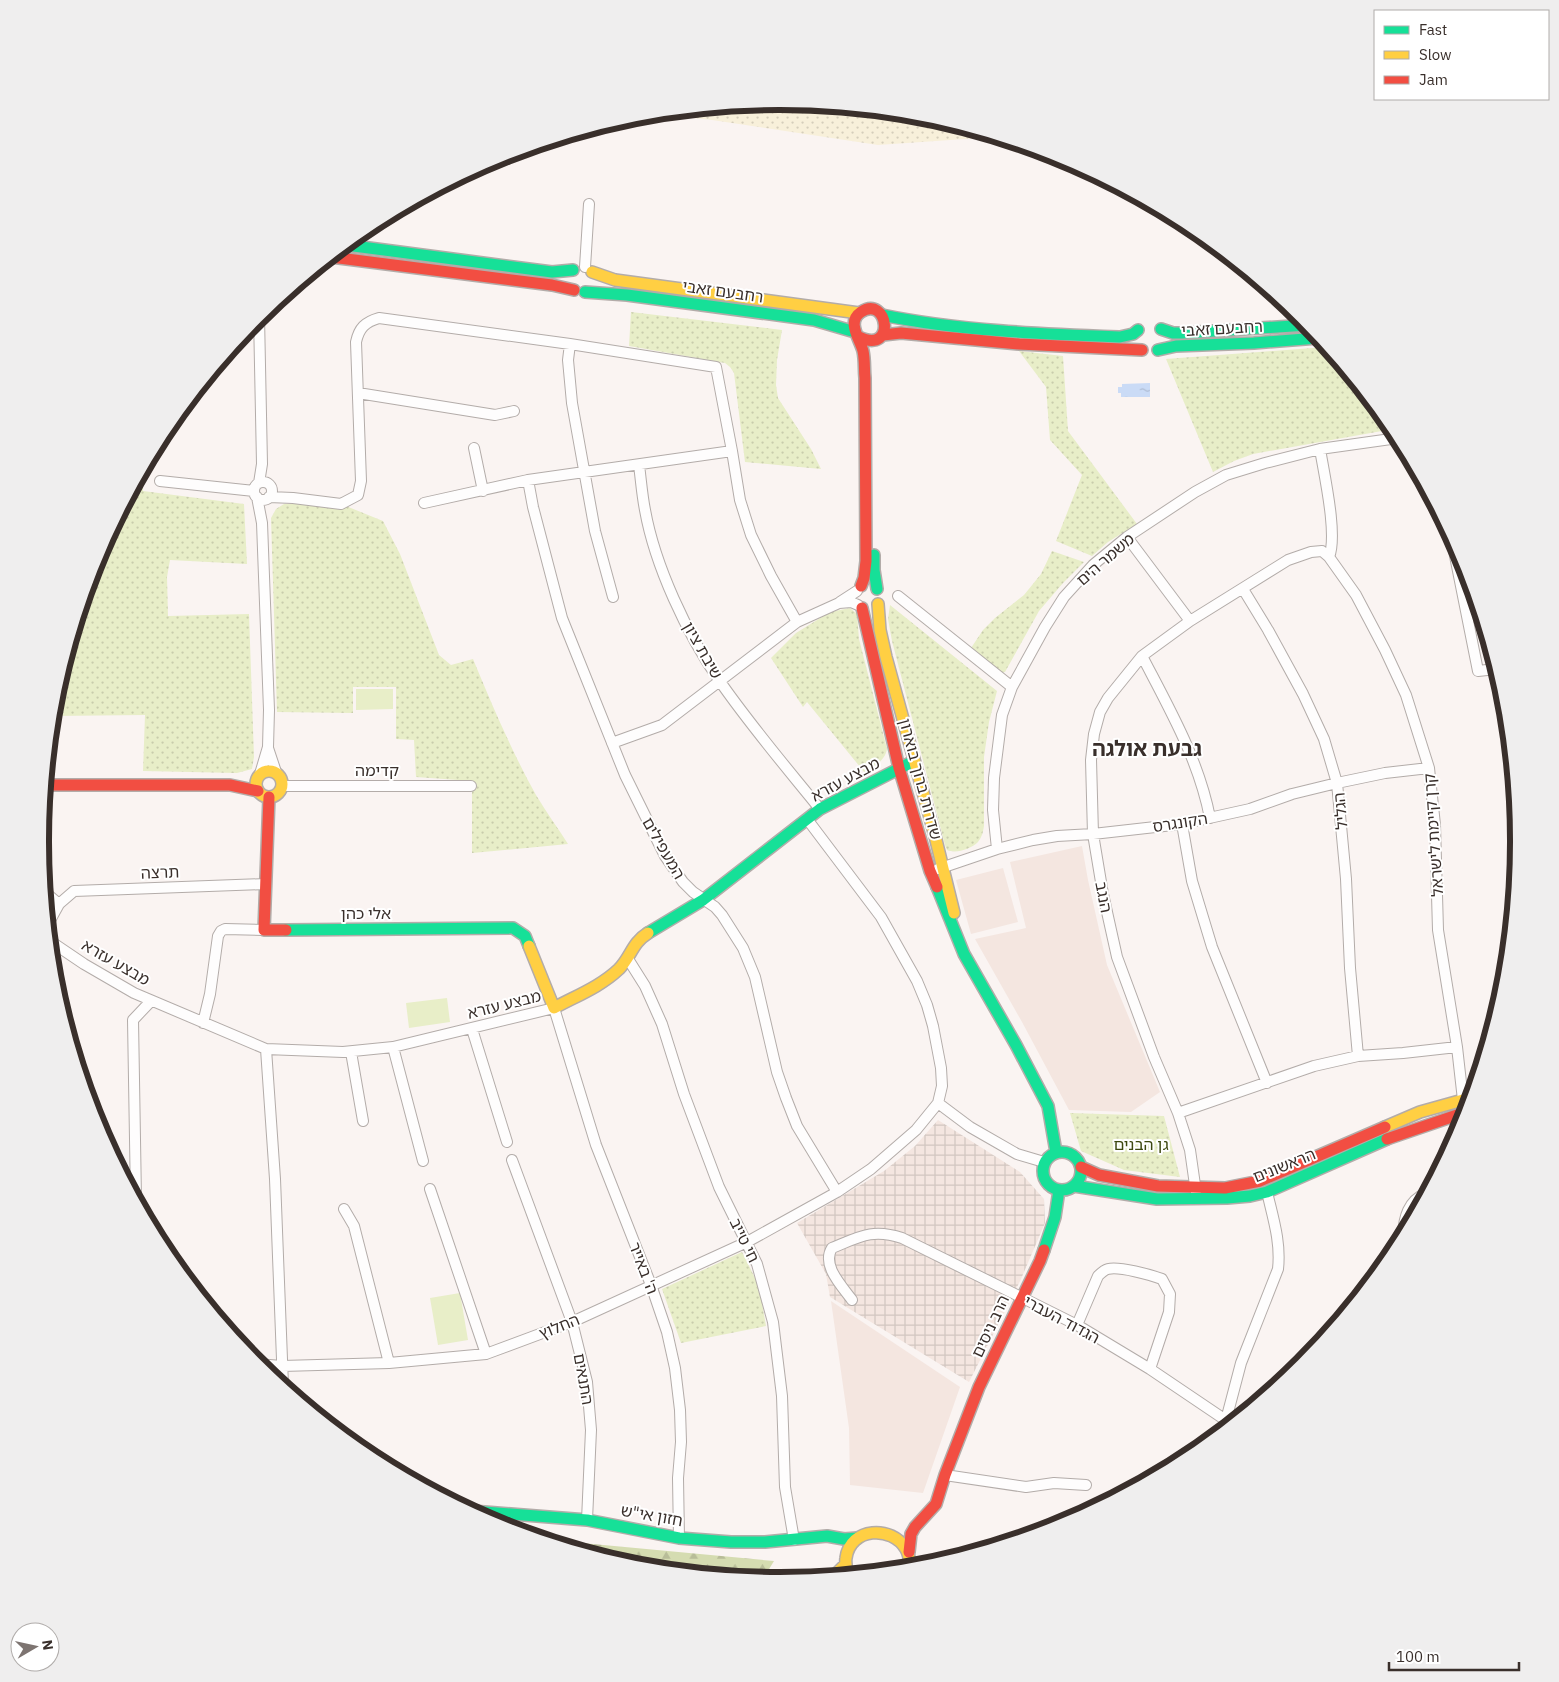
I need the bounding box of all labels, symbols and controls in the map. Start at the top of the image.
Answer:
legend [1374,10,1549,100]
text: Fast [1419,20,1447,39]
text: Slow [1419,45,1452,64]
text: Jam [1419,70,1448,89]
street label: רחבעם זאבי [681,275,765,307]
street label: רחבעם זאבי [1181,316,1263,340]
street label: משמר הים [1072,528,1138,590]
street label: שיבת ציון [679,618,727,682]
street label: שדרות ברוך בוארון [895,716,947,842]
district label: גבעת אולגה [1092,734,1202,762]
street label: מבצע עזרא [807,753,883,805]
street label: קדימה [355,760,399,780]
street label: קרן קיימת לישראל [1419,773,1447,897]
street label: הגליל [1328,792,1352,830]
street label: הקונגרס [1151,808,1209,836]
street label: המעפילים [638,814,690,882]
street label: תרצה [141,861,179,883]
street label: הנגב [1091,880,1117,914]
street label: אלי כהן [341,903,391,923]
street label: מבצע עזרא [78,935,154,989]
street label: מבצע עזרא [465,985,543,1023]
park label: גן הבנים [1113,1134,1169,1154]
street label: הראשונים [1250,1143,1318,1187]
street label: חי טייב [726,1215,764,1265]
street label: ה' באייר [625,1239,663,1297]
street label: הגדוד העברי [1021,1291,1103,1347]
street label: הרב ניסים [967,1292,1013,1360]
street label: החלוץ [536,1309,582,1343]
street label: התנאים [570,1352,598,1406]
street label: חזון אי"ש [619,1500,685,1530]
north arrow [10,1622,60,1672]
text: N [38,1639,58,1651]
scale bar [1389,1640,1519,1672]
text: 100 m [1396,1647,1440,1666]

